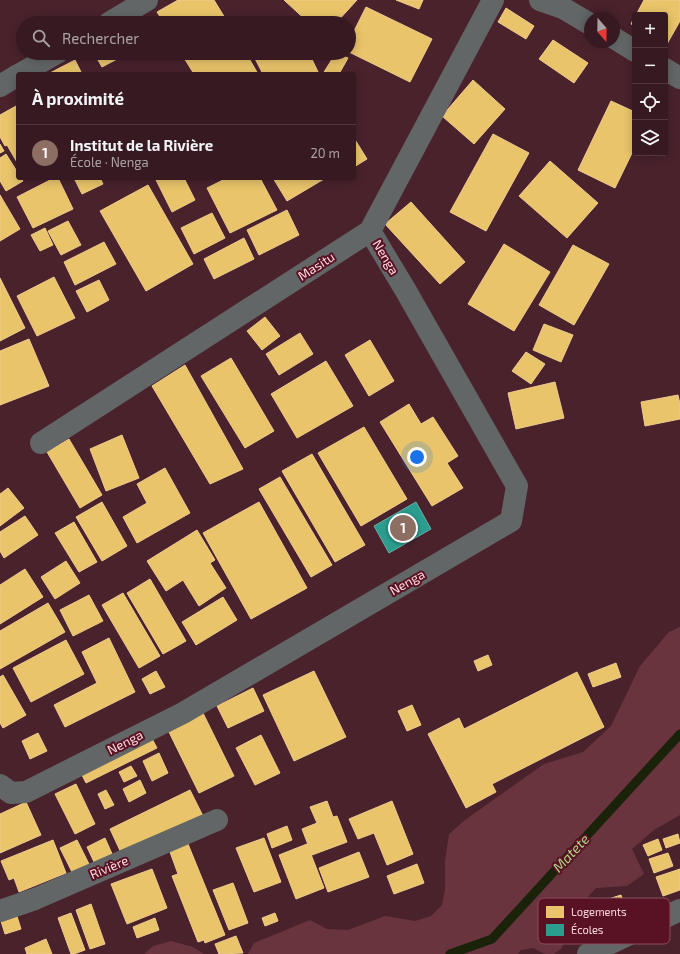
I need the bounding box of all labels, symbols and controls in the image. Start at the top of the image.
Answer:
north arrow [584,12,620,48]
map controls [632,12,668,156]
button: + [632,12,668,48]
search box [16,16,356,60]
icon: search [30,27,52,49]
text: Rechercher [62,29,139,47]
button: − [632,48,668,84]
button: locate [632,84,668,120]
text: À proximité [32,88,124,108]
button: layers [632,120,668,156]
text: Institut de la Rivière [70,136,213,154]
text: 1 [42,145,48,161]
text: 20 m [311,145,340,161]
text: École · Nenga [70,154,149,170]
street label: Nenga [369,237,403,277]
street label: Masitu [295,248,337,284]
your location [407,447,427,467]
pin: 1 [390,513,416,543]
street label: Nenga [387,566,427,598]
street label: Nenga [104,726,146,758]
water label: Matete [549,830,593,875]
street label: Rivière [87,852,131,882]
legend [538,898,670,944]
text: Logements [571,905,627,918]
text: Écoles [571,923,604,936]

